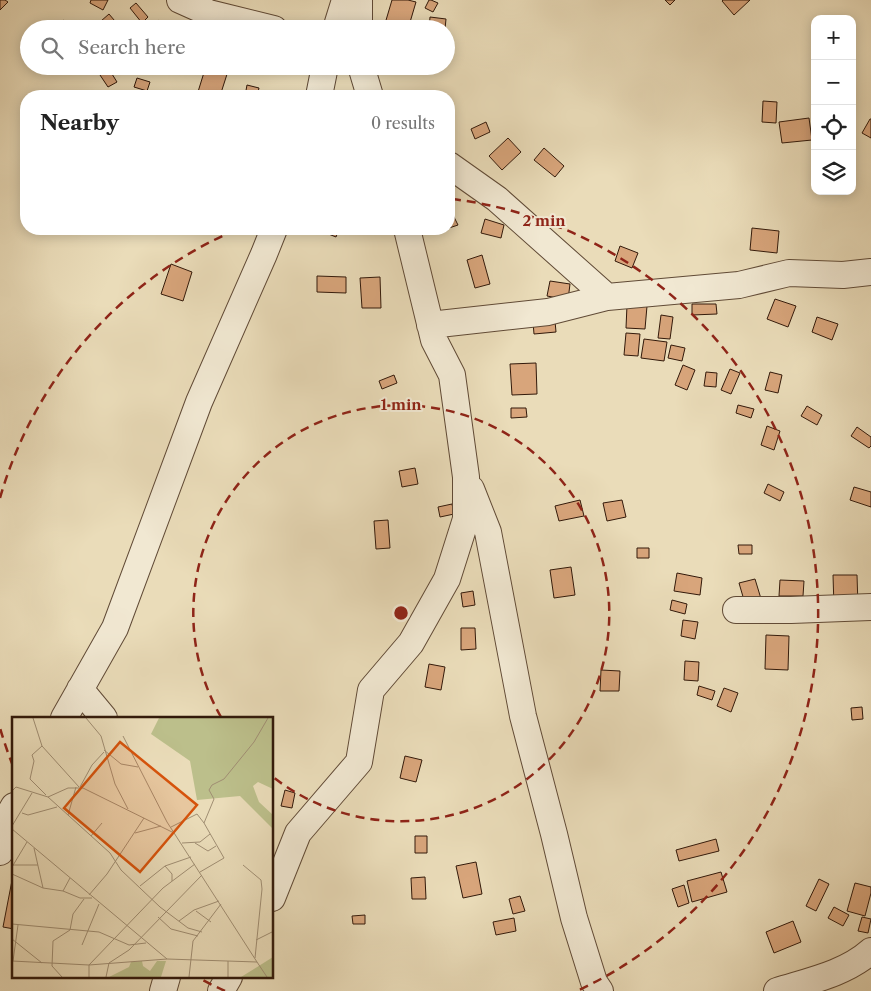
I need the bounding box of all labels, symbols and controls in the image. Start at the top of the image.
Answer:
map controls [811,15,856,195]
button: + [811,15,856,60]
search box [20,20,455,75]
icon: search [38,34,66,62]
text: Search here [78,36,186,59]
button: − [811,60,856,105]
button: locate [811,105,856,150]
text: Nearby [40,110,119,135]
text: 0 results [371,113,435,133]
button: layers [811,150,856,195]
text: 2 min [522,211,566,230]
text: 1 min [380,395,422,414]
centre of rings [392,604,410,622]
inset map [12,717,274,978]

